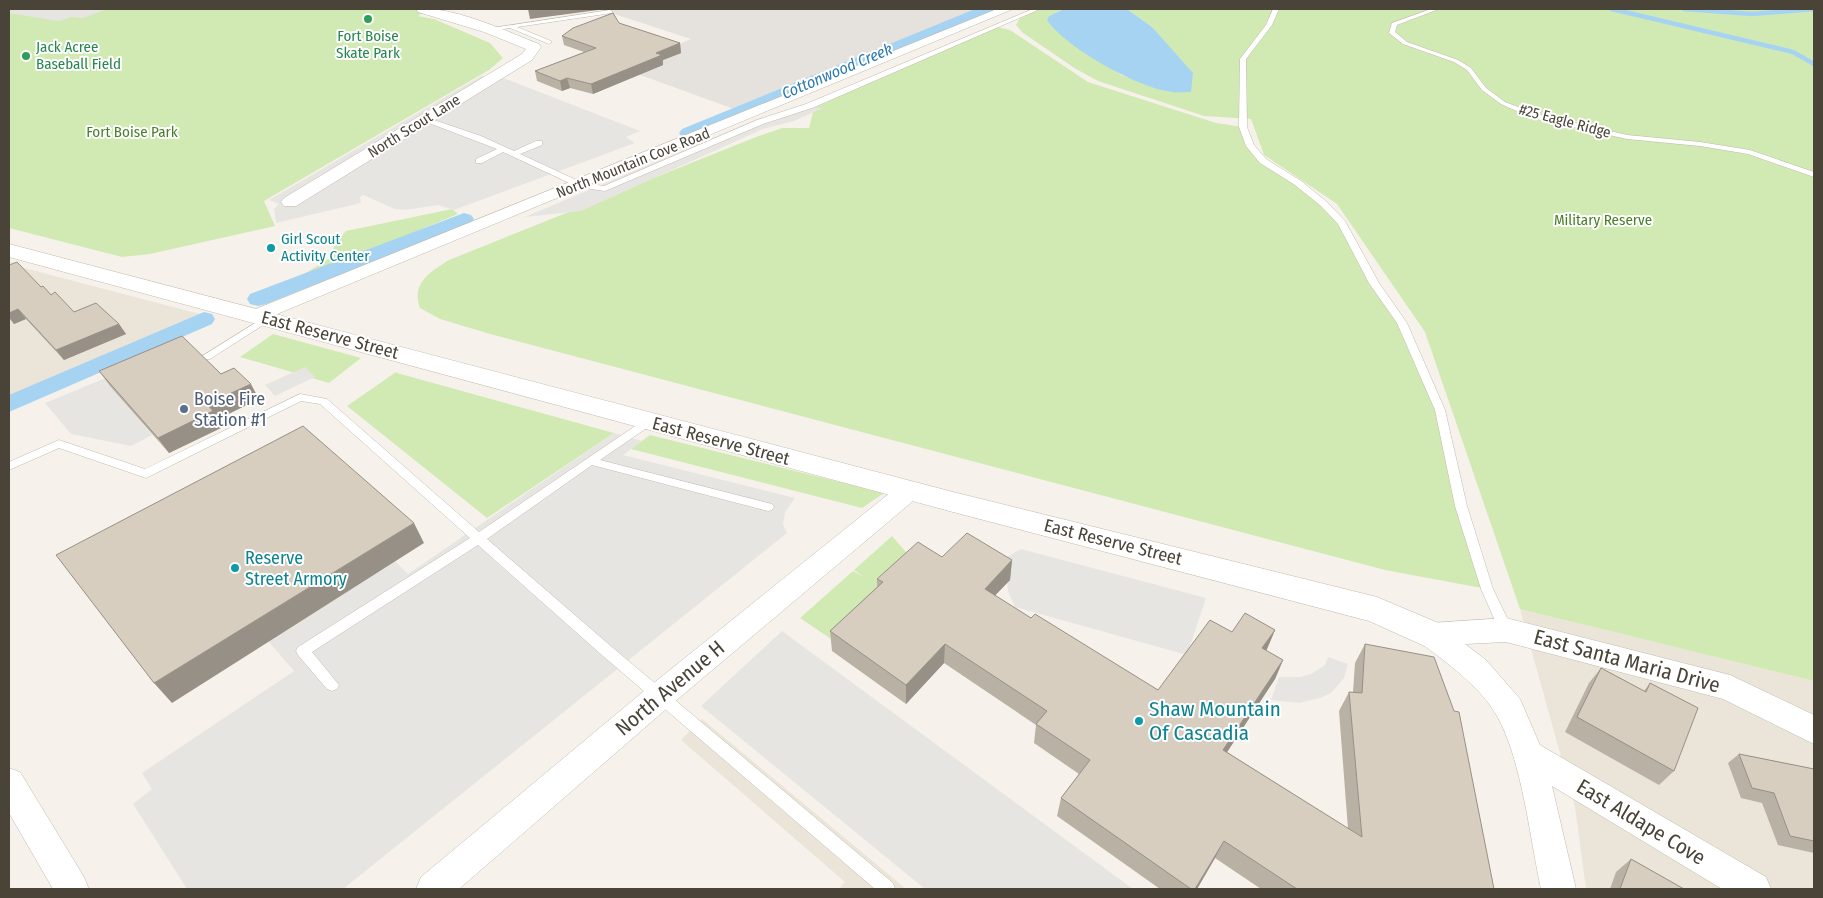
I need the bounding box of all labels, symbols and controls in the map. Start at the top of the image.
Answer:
marker: Fort Boise Skate Park [362,13,374,25]
place label: Fort Boise Skate Park [336,27,400,62]
place label: Jack Acree Baseball Field [36,38,121,73]
water label: Cottonwood Creek [779,39,895,103]
marker: Jack Acree Baseball Field [20,50,32,62]
street label: North Scout Lane [364,90,464,162]
street label: #25 Eagle Ridge [1517,100,1613,142]
park label: Fort Boise Park [86,123,178,141]
street label: North Mountain Cove Road [554,124,712,202]
park label: Military Reserve [1554,211,1652,229]
place label: Girl Scout Activity Center [281,230,370,265]
marker: Girl Scout Activity Center [265,242,277,254]
street label: East Reserve Street [259,306,401,364]
place label: Boise Fire Station #1 [194,388,267,431]
marker: Boise Fire Station #1 [178,403,190,415]
street label: East Reserve Street [650,412,792,470]
street label: East Reserve Street [1042,514,1184,570]
place label: Reserve Street Armory [245,547,347,590]
marker: Reserve Street Armory [229,562,241,574]
street label: East Santa Maria Drive [1531,624,1723,698]
street label: North Avenue H [610,635,730,741]
place label: Shaw Mountain Of Cascadia [1149,696,1281,746]
marker: Shaw Mountain Of Cascadia [1133,715,1145,727]
street label: East Aldape Cove [1572,773,1710,871]

